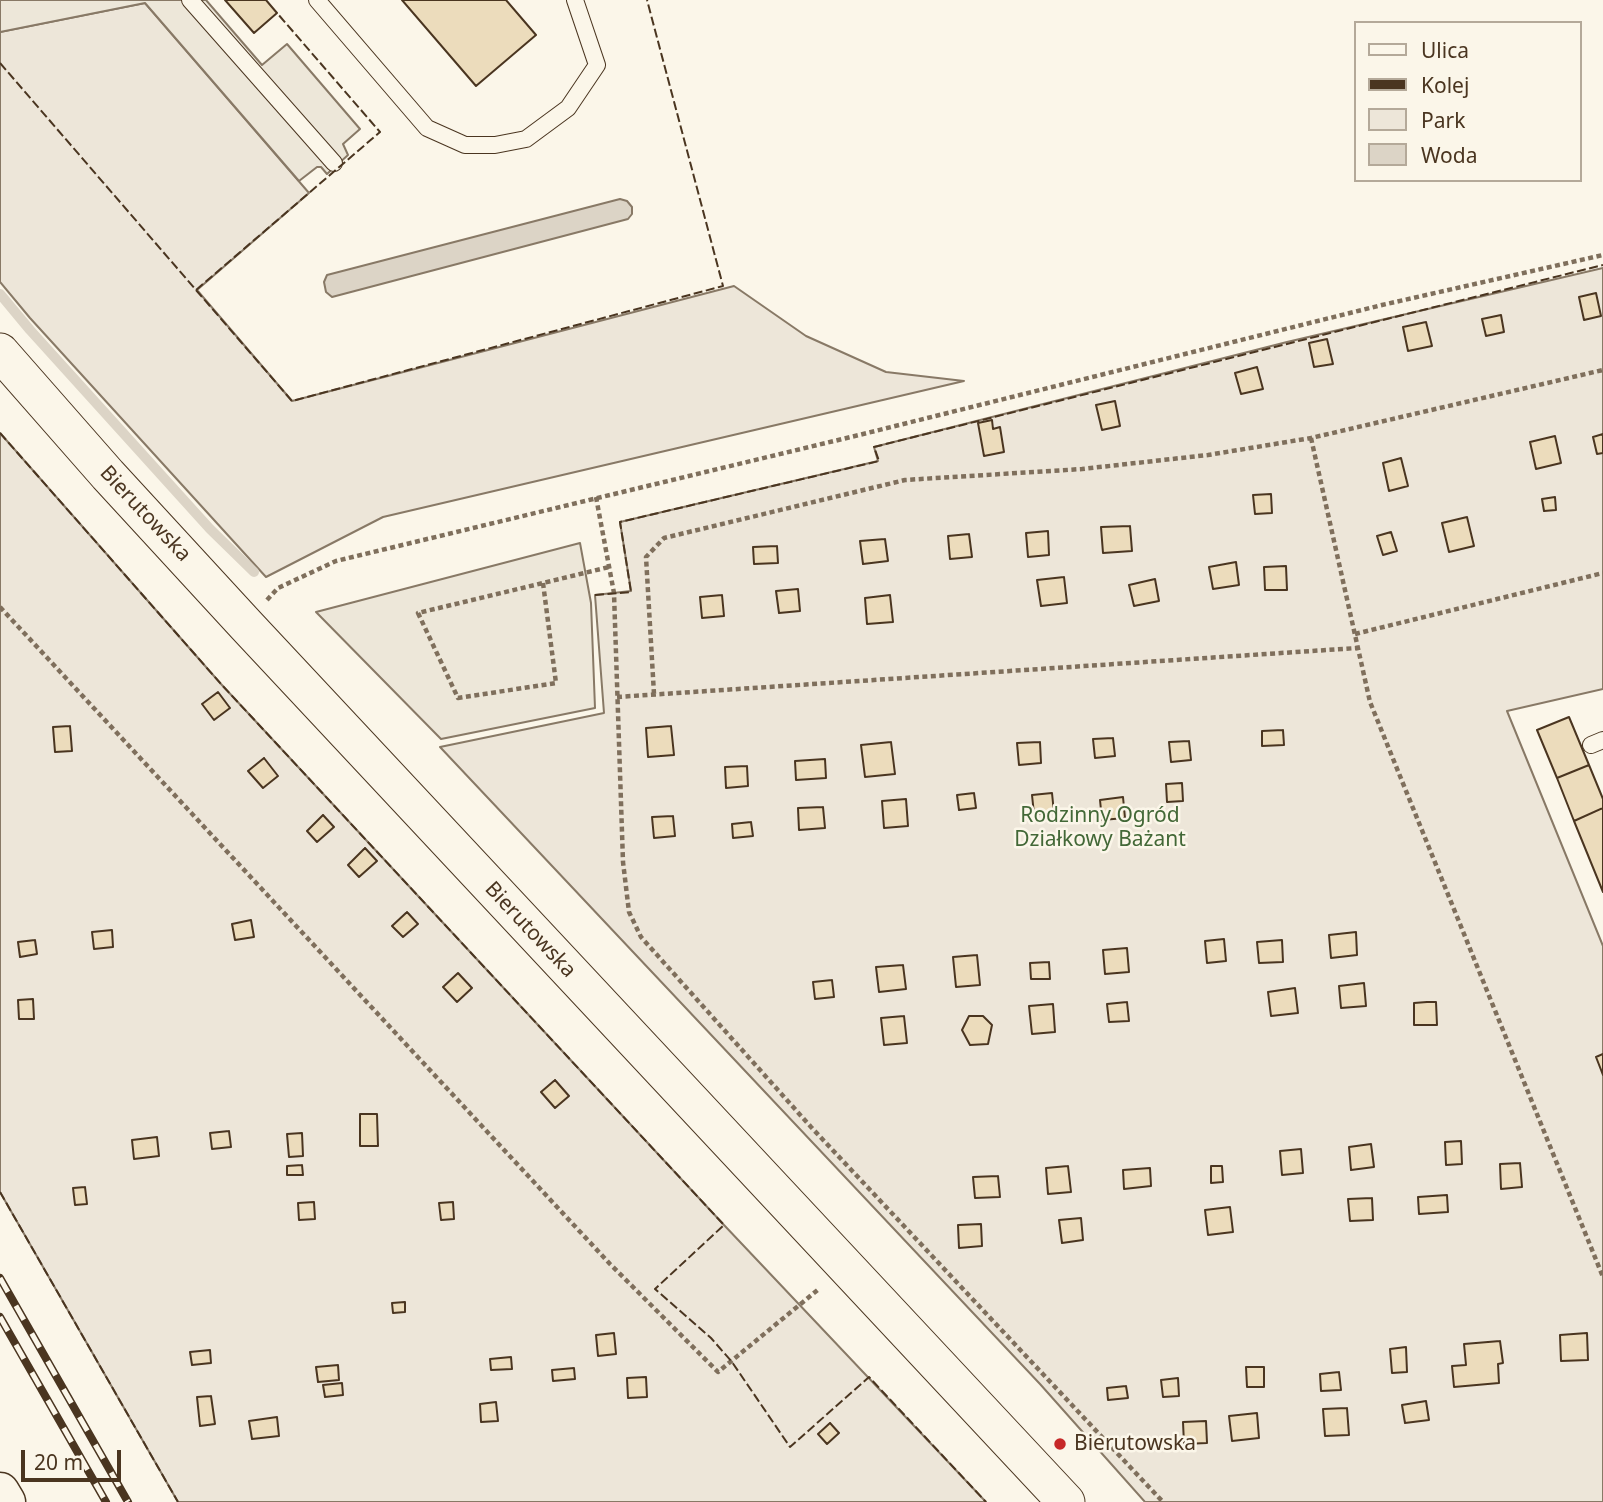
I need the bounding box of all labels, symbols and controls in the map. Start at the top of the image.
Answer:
legend [1354,21,1582,182]
text: Ulica [1421,36,1469,64]
text: Kolej [1421,71,1469,99]
text: Park [1421,106,1465,134]
text: Woda [1421,141,1478,169]
street label: Bierutowska [94,461,196,567]
park label: Rodzinny Ogród Działkowy Bażant [1014,803,1186,853]
street label: Bierutowska [479,877,581,983]
place label: Bierutowska [1074,1431,1196,1457]
scale bar [24,1436,124,1480]
marker: Bierutowska [1052,1436,1068,1452]
text: 20 m [34,1448,83,1476]

